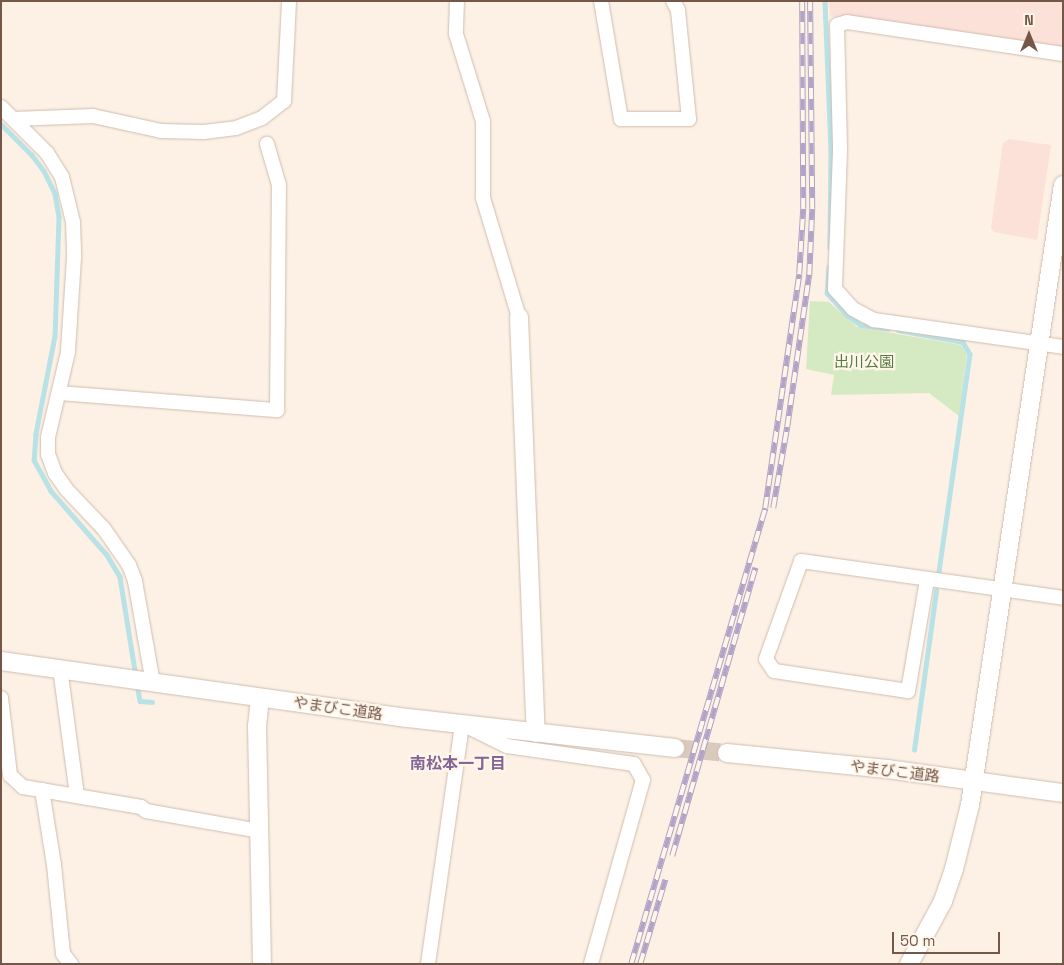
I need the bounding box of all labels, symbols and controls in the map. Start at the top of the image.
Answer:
north arrow [1004,10,1054,60]
text: N [1024,11,1034,29]
park label: 出川公園 [834,353,894,371]
street label: やまびこ道路 [292,693,384,723]
district label: 南松本一丁目 [410,754,506,774]
street label: やまびこ道路 [849,757,941,785]
scale bar [894,922,1002,954]
text: 50 m [900,931,935,950]

